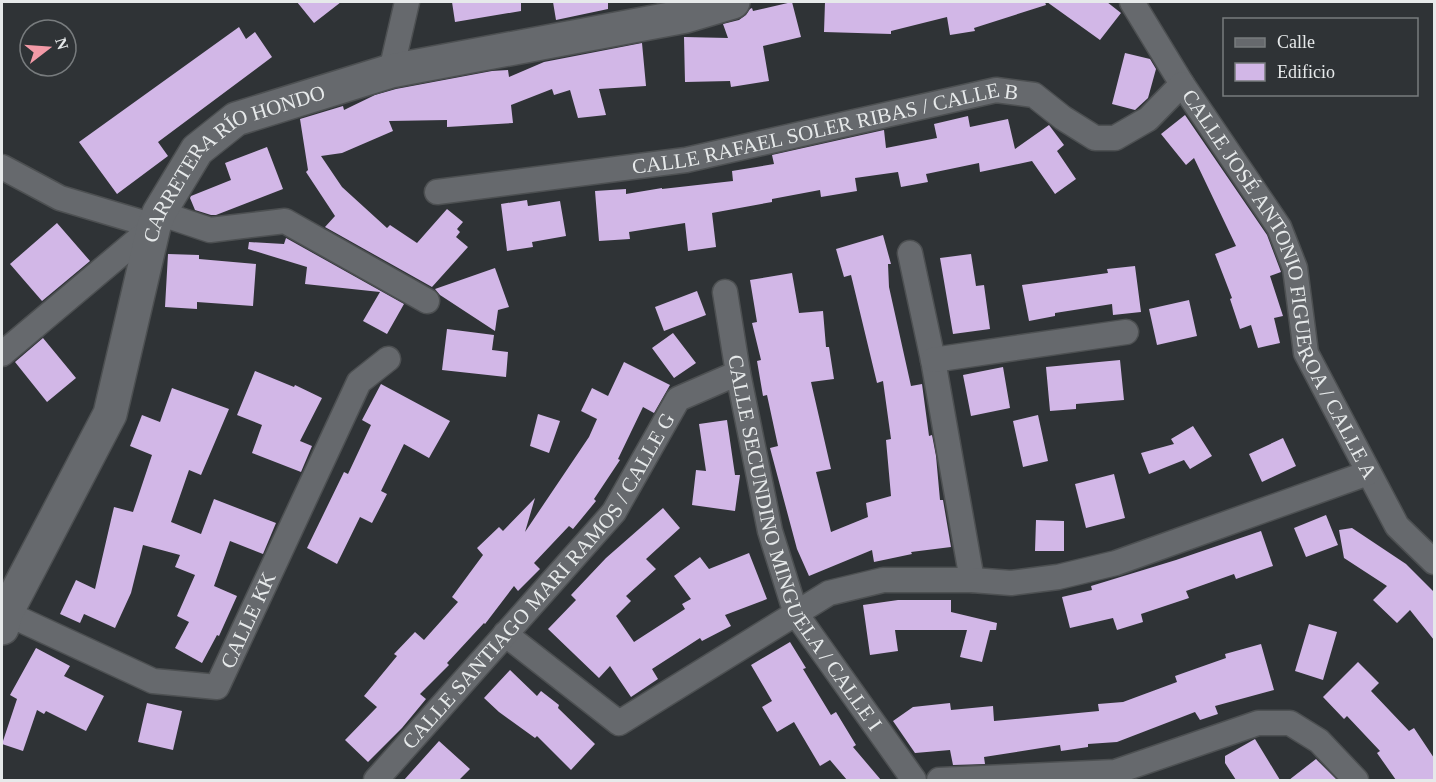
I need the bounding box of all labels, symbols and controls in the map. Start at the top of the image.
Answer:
north arrow [18,18,78,78]
legend [1223,18,1418,96]
text: Calle [1277,32,1315,52]
text: N [52,36,72,52]
text: Edificio [1277,62,1335,82]
street label: CALLE RAFAEL SOLER RIBAS / CALLE B [631,78,1020,179]
street label: CARRETERA RÍO HONDO [139,80,328,245]
street label: CALLE JOSÉ ANTONIO FIGUEROA / CALLE A [1177,85,1382,484]
street label: CALLE SECUNDINO MINGUELA / CALLE I [723,353,887,735]
street label: CALLE SANTIAGO MARI RAMOS / CALLE G [397,409,680,754]
street label: CALLE KK [215,568,281,672]

